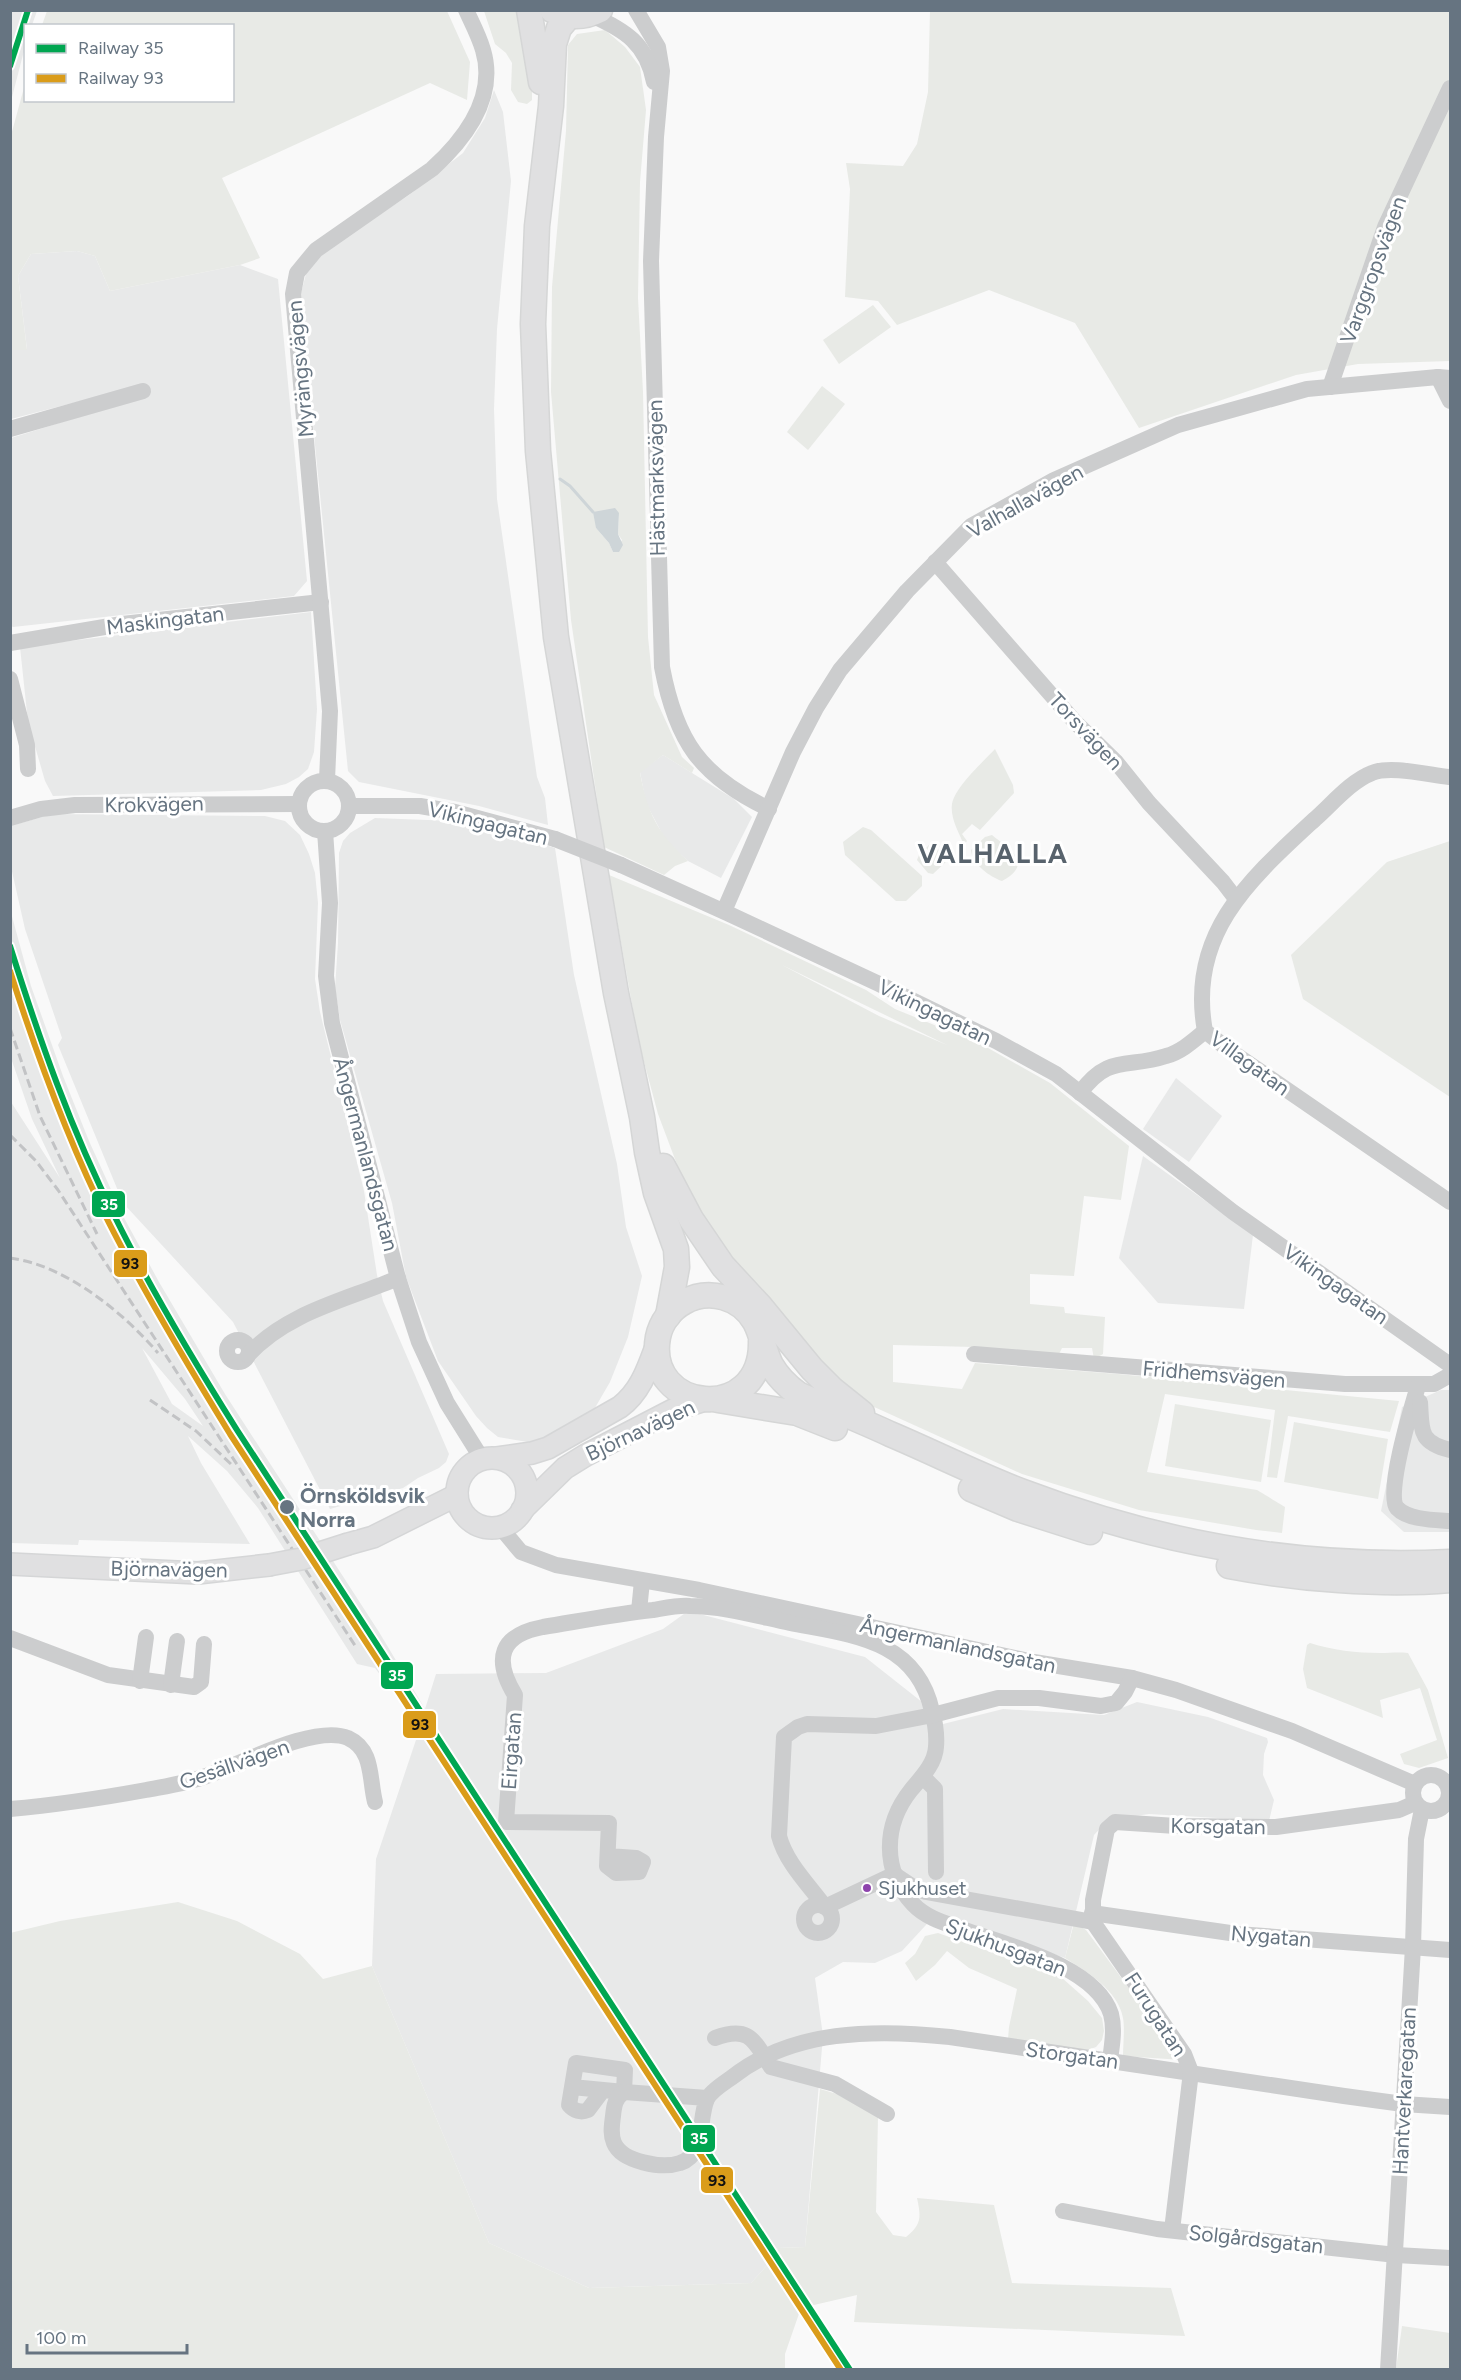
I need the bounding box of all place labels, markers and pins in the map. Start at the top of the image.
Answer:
place label: Örnsköldsvik Norra [300,1483,426,1532]
marker: Örnsköldsvik Norra [278,1498,296,1516]
place label: Sjukhuset [878,1876,967,1900]
marker: Sjukhuset [861,1882,873,1894]

